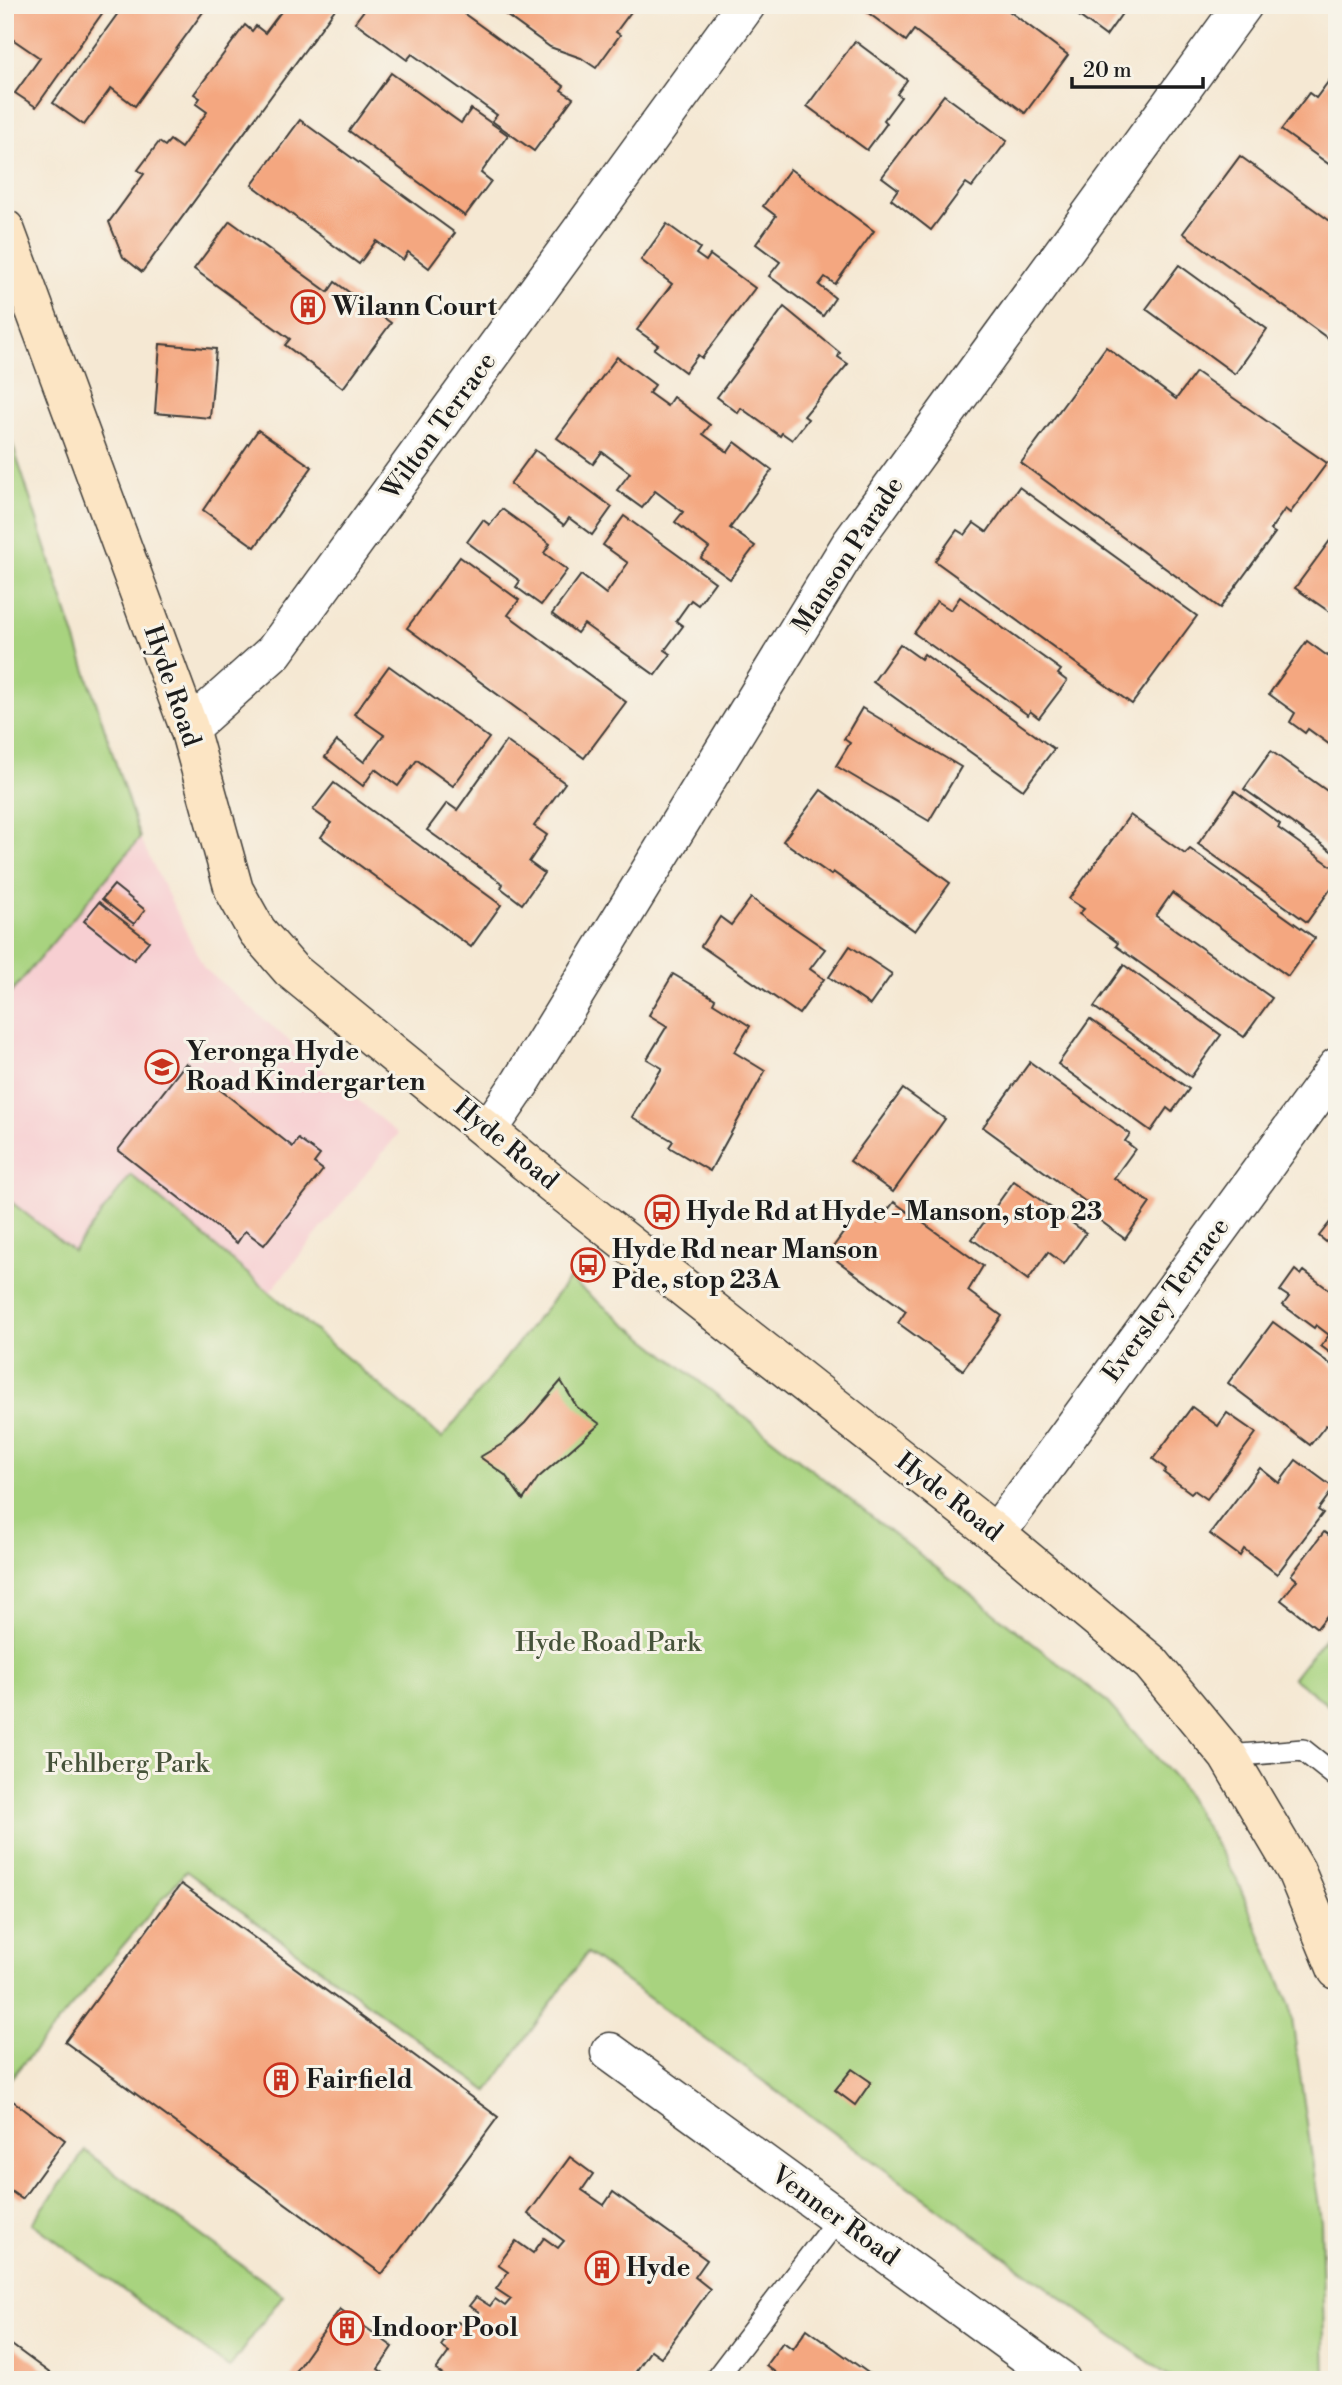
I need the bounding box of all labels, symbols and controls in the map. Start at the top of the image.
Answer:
scale bar [1072,46,1204,90]
text: 20 m [1083,58,1132,84]
building icon: Wilann Court [289,288,327,326]
place label: Wilann Court [331,291,498,323]
street label: Wilton Terrace [374,346,503,507]
street label: Manson Parade [785,471,911,639]
street label: Hyde Road [136,621,208,751]
place label: Yeronga Hyde Road Kindergarten [186,1036,426,1098]
school or university icon: Yeronga Hyde Road Kindergarten [143,1048,181,1086]
street label: Hyde Road [447,1091,565,1197]
bus stop icon: Hyde Rd at Hyde - Manson, stop 23 [643,1193,681,1231]
place label: Hyde Rd at Hyde - Manson, stop 23 [686,1196,1102,1228]
street label: Eversley Terrace [1096,1212,1236,1388]
place label: Hyde Rd near Manson Pde, stop 23A [612,1234,878,1296]
bus stop icon: Hyde Rd near Manson Pde, stop 23A [569,1246,607,1284]
street label: Hyde Road [889,1446,1009,1549]
park label: Hyde Road Park [515,1627,702,1659]
park label: Fehlberg Park [45,1748,210,1780]
building icon: Fairfield [262,2061,300,2099]
place label: Fairfield [306,2064,413,2096]
street label: Venner Road [764,2158,905,2273]
building icon: Hyde [583,2249,621,2287]
place label: Hyde [626,2252,690,2284]
building icon: Indoor Pool [328,2309,366,2347]
place label: Indoor Pool [372,2312,519,2344]

